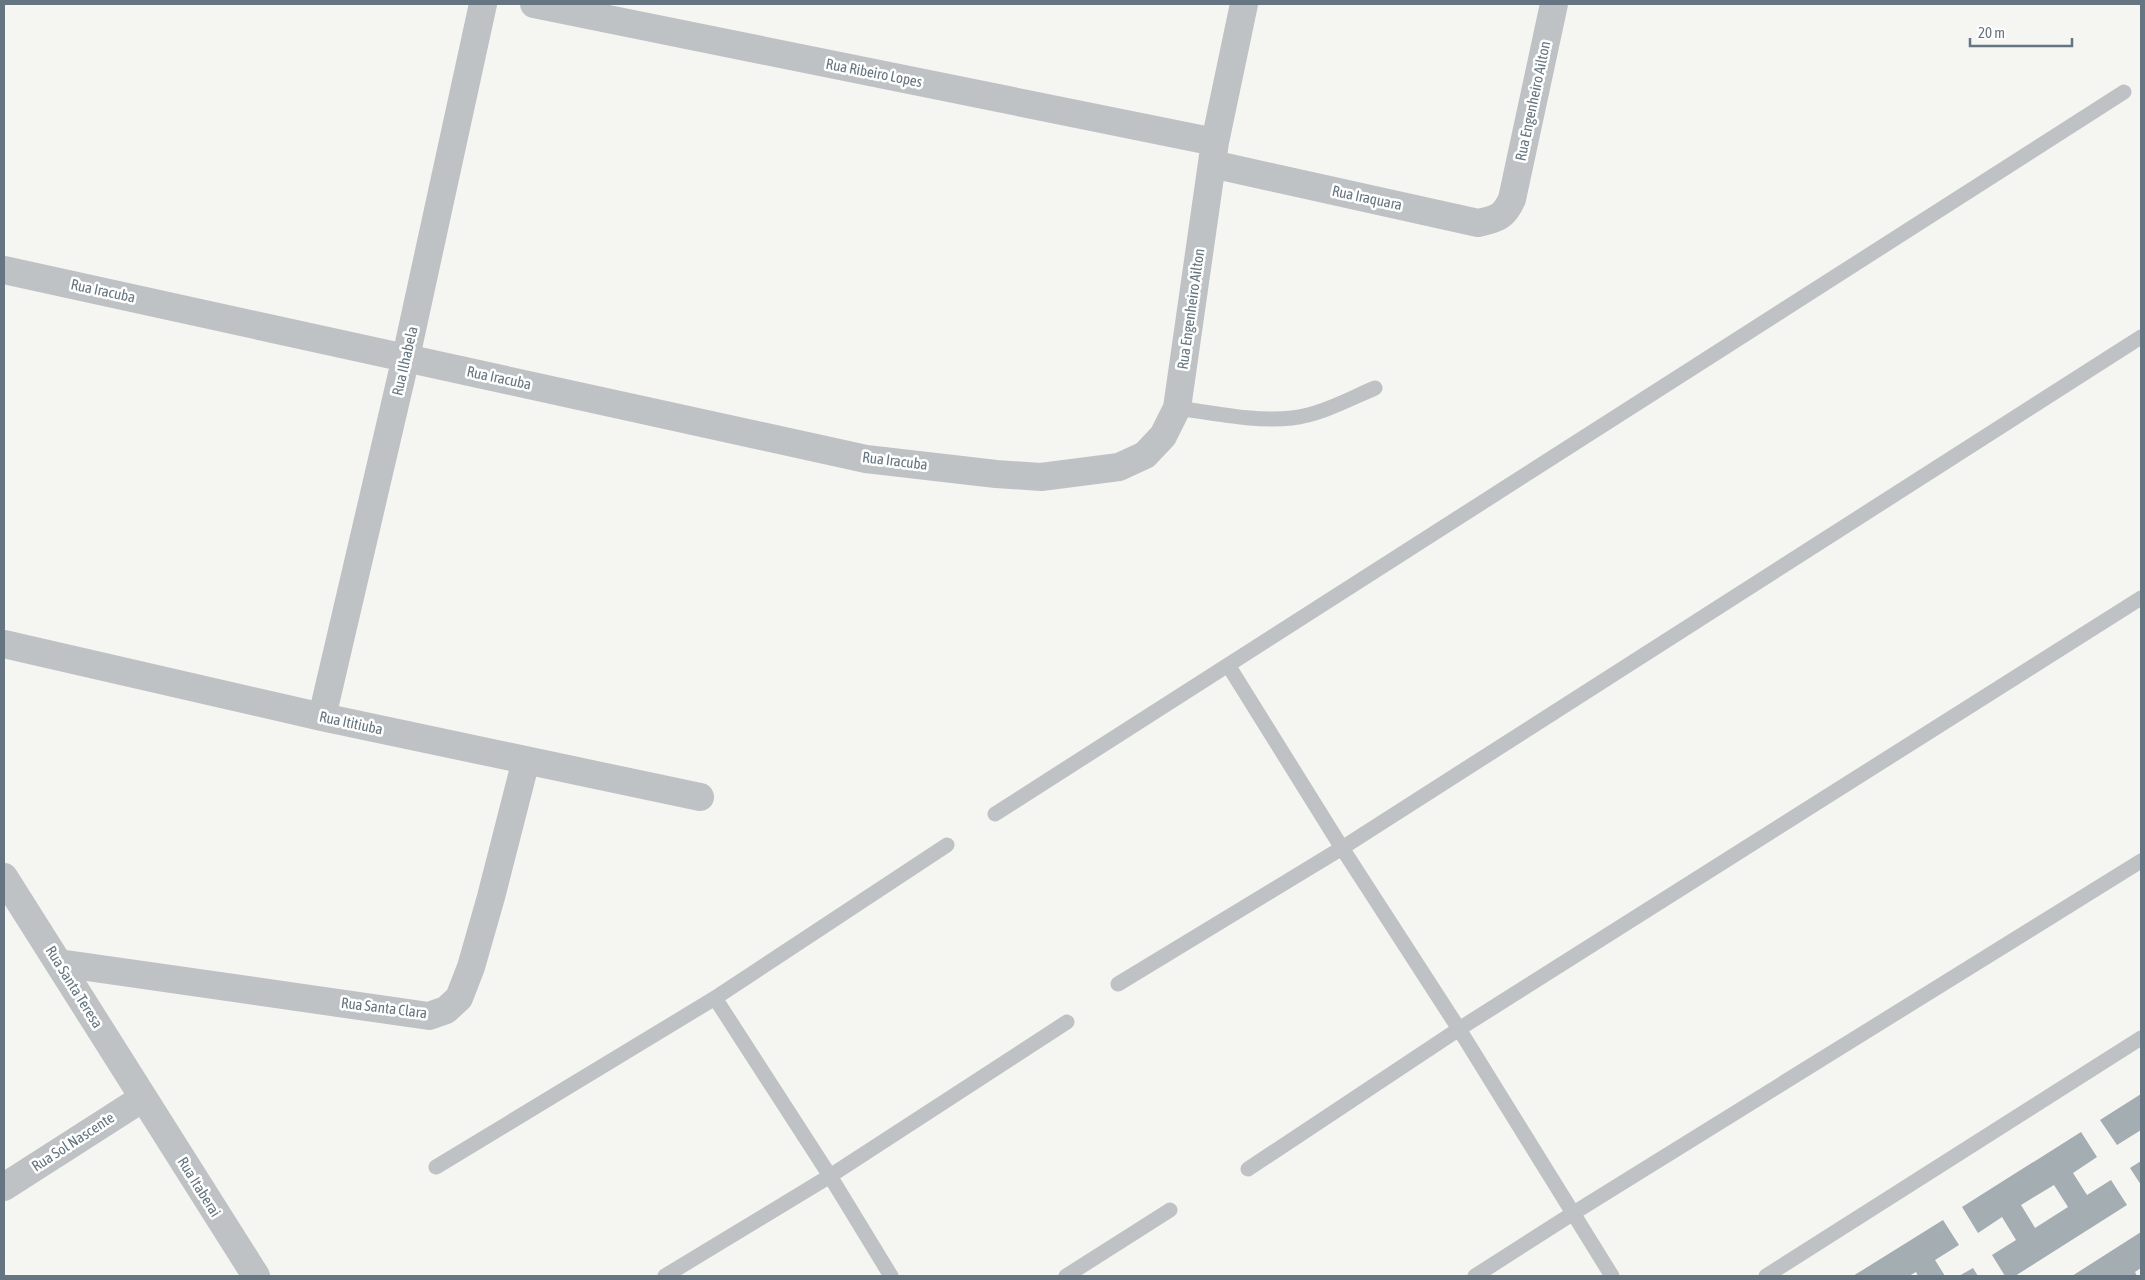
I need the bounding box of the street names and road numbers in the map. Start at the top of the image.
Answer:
street label: Rua Engenheiro Ailton [1512,39,1554,162]
street label: Rua Ribeiro Lopes [825,55,924,90]
street label: Rua Iraquara [1331,182,1404,213]
street label: Rua Engenheiro Ailton [1174,247,1207,371]
street label: Rua Iracuba [69,275,137,306]
street label: Rua Ilhabela [388,325,421,397]
street label: Rua Iracuba [465,362,533,393]
street label: Rua Iracuba [861,448,929,473]
street label: Rua Ititiuba [318,707,384,738]
street label: Rua Santa Teresa [42,943,106,1031]
street label: Rua Santa Clara [340,994,428,1021]
street label: Rua Sol Nascente [28,1109,117,1175]
street label: Rua Itaberai [174,1154,224,1220]

